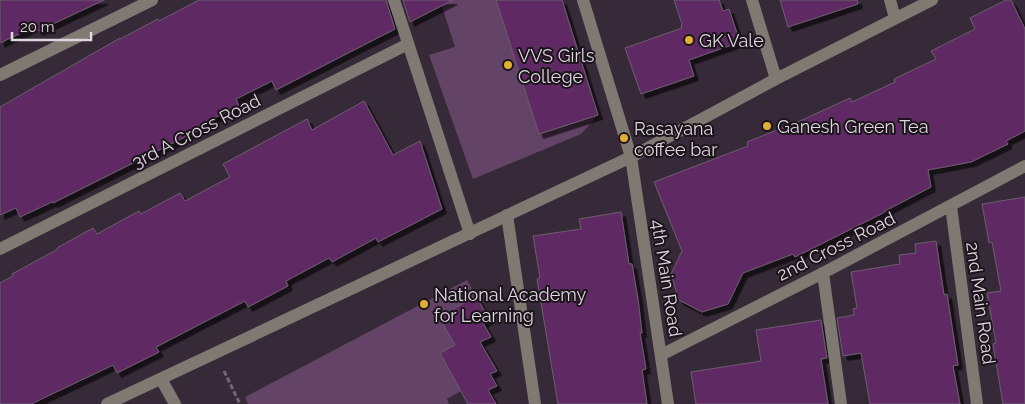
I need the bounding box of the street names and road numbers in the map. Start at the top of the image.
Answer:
street label: 3rd A Cross Road [128,90,264,172]
street label: 2nd Cross Road [773,207,899,285]
street label: 4th Main Road [647,218,687,338]
street label: 2nd Main Road [962,240,1000,366]

